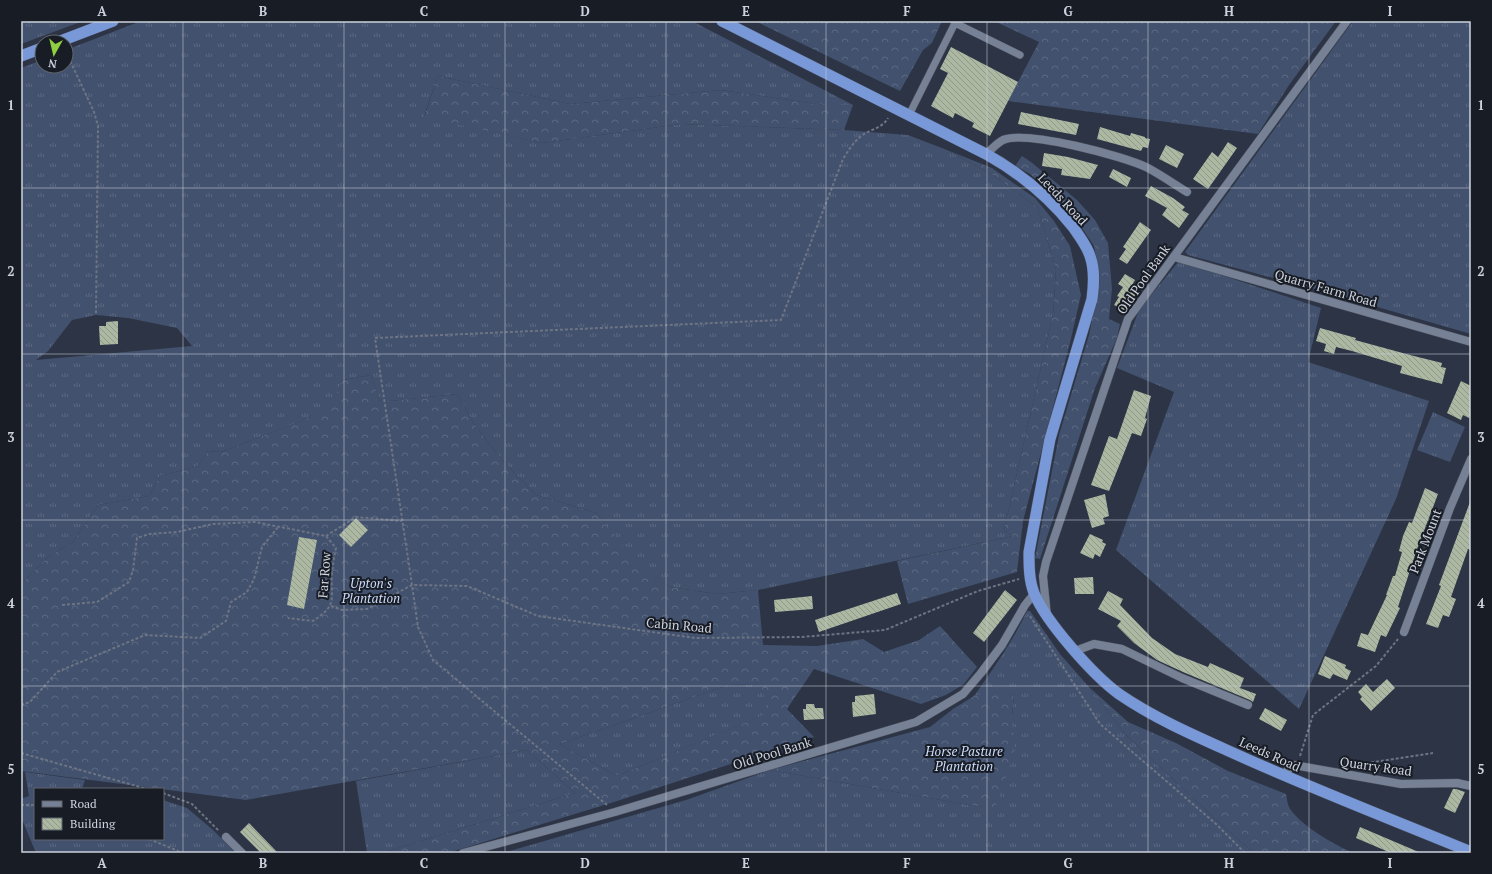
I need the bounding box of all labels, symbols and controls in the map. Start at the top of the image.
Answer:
text: A [97,2,107,20]
text: B [259,2,267,20]
text: C [420,2,428,20]
text: D [580,2,590,20]
text: E [742,2,750,20]
text: F [903,2,911,20]
text: G [1063,2,1073,20]
text: H [1224,2,1234,20]
text: I [1388,2,1393,20]
north arrow [34,34,74,74]
text: N [47,56,58,71]
text: 1 [7,96,15,114]
text: 1 [1477,96,1485,114]
street label: Leeds Road [1034,169,1092,229]
street label: Old Pool Bank [1112,240,1174,318]
text: 2 [7,262,15,280]
text: 2 [1477,262,1485,280]
street label: Quarry Farm Road [1273,265,1379,311]
text: 3 [7,428,15,446]
text: 3 [1477,428,1485,446]
street label: Park Mount [1404,506,1446,576]
street label: Far Row [313,551,335,599]
park label: Upton's Plantation [341,574,400,607]
text: 4 [7,594,15,612]
text: 4 [1477,594,1485,612]
street label: Cabin Road [645,613,713,637]
street label: Old Pool Bank [730,732,814,774]
street label: Leeds Road [1237,733,1303,775]
park label: Horse Pasture Plantation [924,742,1003,775]
street label: Quarry Road [1339,752,1413,780]
text: 5 [7,760,15,778]
text: 5 [1477,760,1485,778]
legend [34,788,164,840]
text: Road [70,796,97,811]
text: Building [70,816,116,831]
text: A [97,854,107,872]
text: B [259,854,267,872]
text: C [420,854,428,872]
text: D [580,854,590,872]
text: E [742,854,750,872]
text: F [903,854,911,872]
text: G [1063,854,1073,872]
text: H [1224,854,1234,872]
text: I [1388,854,1393,872]

